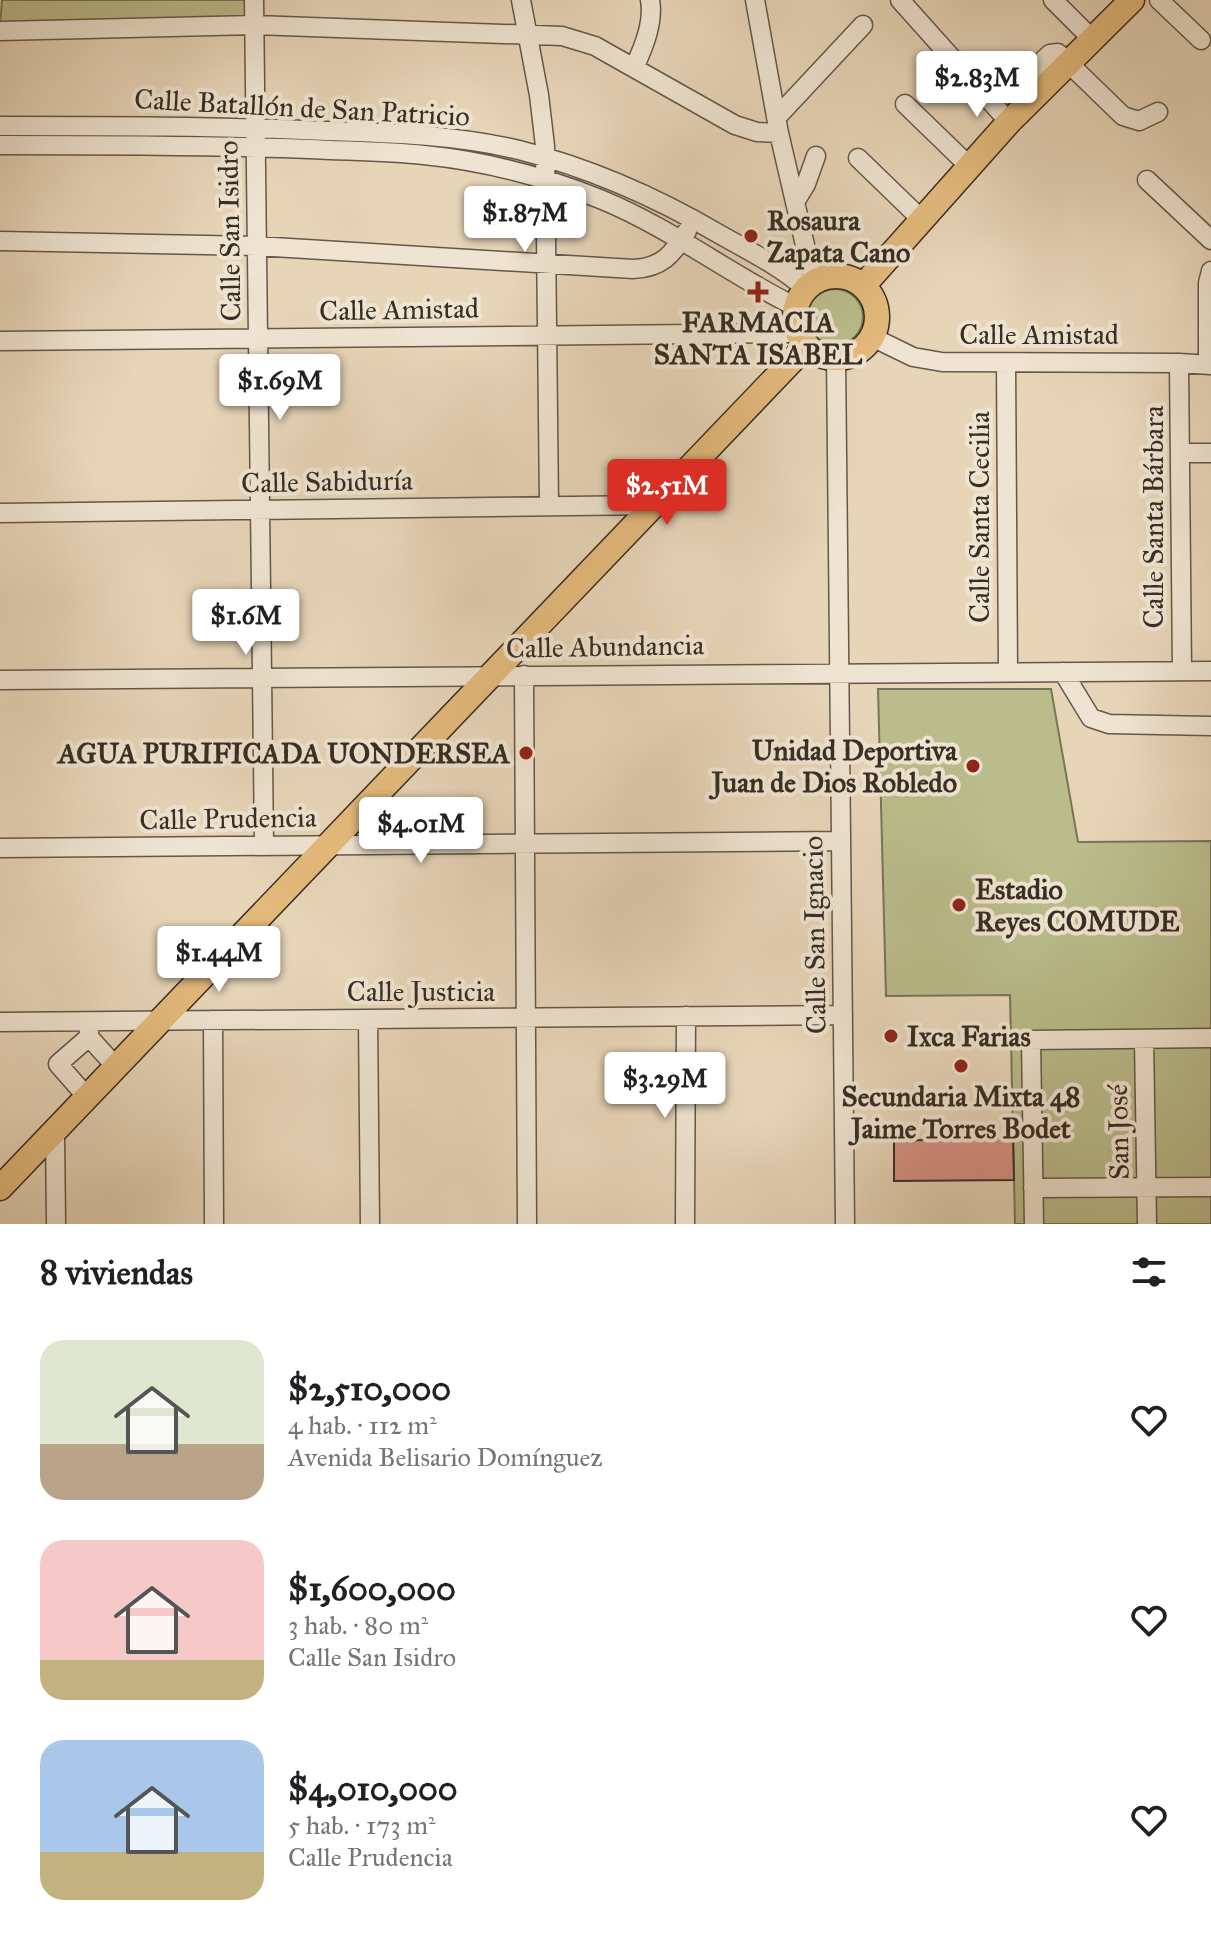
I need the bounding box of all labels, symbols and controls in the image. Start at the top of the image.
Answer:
pin: $2.83M [912,51,1042,119]
text: $2.83M [934,61,1020,93]
street label: Calle Batallón de San Patricio [133,81,471,134]
street label: Calle San Isidro [210,140,249,322]
pin: $1.87M [460,186,590,254]
text: $1.87M [482,196,568,228]
place label: Rosaura Zapata Cano [767,203,910,270]
marker: Rosaura Zapata Cano [742,227,760,245]
marker: FARMACIA SANTA ISABEL [749,283,767,301]
street label: Calle Amistad [319,291,479,328]
place label: FARMACIA SANTA ISABEL [654,305,862,372]
street label: Calle Amistad [959,317,1119,352]
pin: $1.69M [215,354,345,422]
text: $1.69M [237,364,323,396]
street label: Calle Santa Bárbara [1136,405,1171,628]
street label: Calle Santa Cecilia [962,411,997,623]
pin: $2.51M [602,459,732,527]
street label: Calle Sabiduría [241,463,413,500]
text: $2.51M [625,469,709,501]
pin: $1.6M [190,589,302,657]
text: $1.6M [210,599,282,631]
street label: Calle Abundancia [505,627,705,666]
place label: Unidad Deportiva Juan de Dios Robledo [708,733,958,800]
place label: AGUA PURIFICADA UONDERSEA [56,736,511,771]
marker: AGUA PURIFICADA UONDERSEA [517,744,535,762]
marker: Unidad Deportiva Juan de Dios Robledo [964,757,982,775]
pin: $4.01M [356,797,486,865]
street label: Calle Prudencia [139,799,317,838]
text: $4.01M [377,807,465,839]
street label: Calle San Ignacio [795,836,834,1034]
place label: Estadio Reyes COMUDE [975,872,1180,939]
marker: Estadio Reyes COMUDE [950,896,968,914]
pin: $1.44M [154,926,284,994]
text: $1.44M [175,936,263,968]
street label: Calle Justicia [347,974,495,1009]
place label: Ixca Farias [907,1019,1031,1054]
marker: Ixca Farias [882,1027,900,1045]
pin: $3.29M [600,1052,730,1120]
marker: Secundaria Mixta 48 Jaime Torres Bodet [952,1057,970,1075]
text: $3.29M [623,1062,708,1094]
place label: Secundaria Mixta 48 Jaime Torres Bodet [842,1079,1080,1146]
street label: San José [1100,1083,1137,1180]
icon: filters [1127,1250,1171,1294]
text: 8 viviendas [40,1252,193,1293]
text: $2,510,000 [288,1368,451,1409]
icon: home [104,1372,200,1468]
icon: heart [1127,1398,1171,1442]
text: 4 hab. · 112 m² [288,1409,437,1441]
text: Avenida Belisario Domínguez [288,1441,602,1473]
text: $1,600,000 [288,1568,456,1609]
icon: home [104,1572,200,1668]
icon: heart [1127,1598,1171,1642]
text: 3 hab. · 80 m² [288,1609,428,1641]
text: Calle San Isidro [288,1641,456,1673]
text: $4,010,000 [288,1768,458,1809]
icon: home [104,1772,200,1868]
icon: heart [1127,1798,1171,1842]
text: 5 hab. · 173 m² [288,1809,436,1841]
text: Calle Prudencia [288,1841,453,1873]

